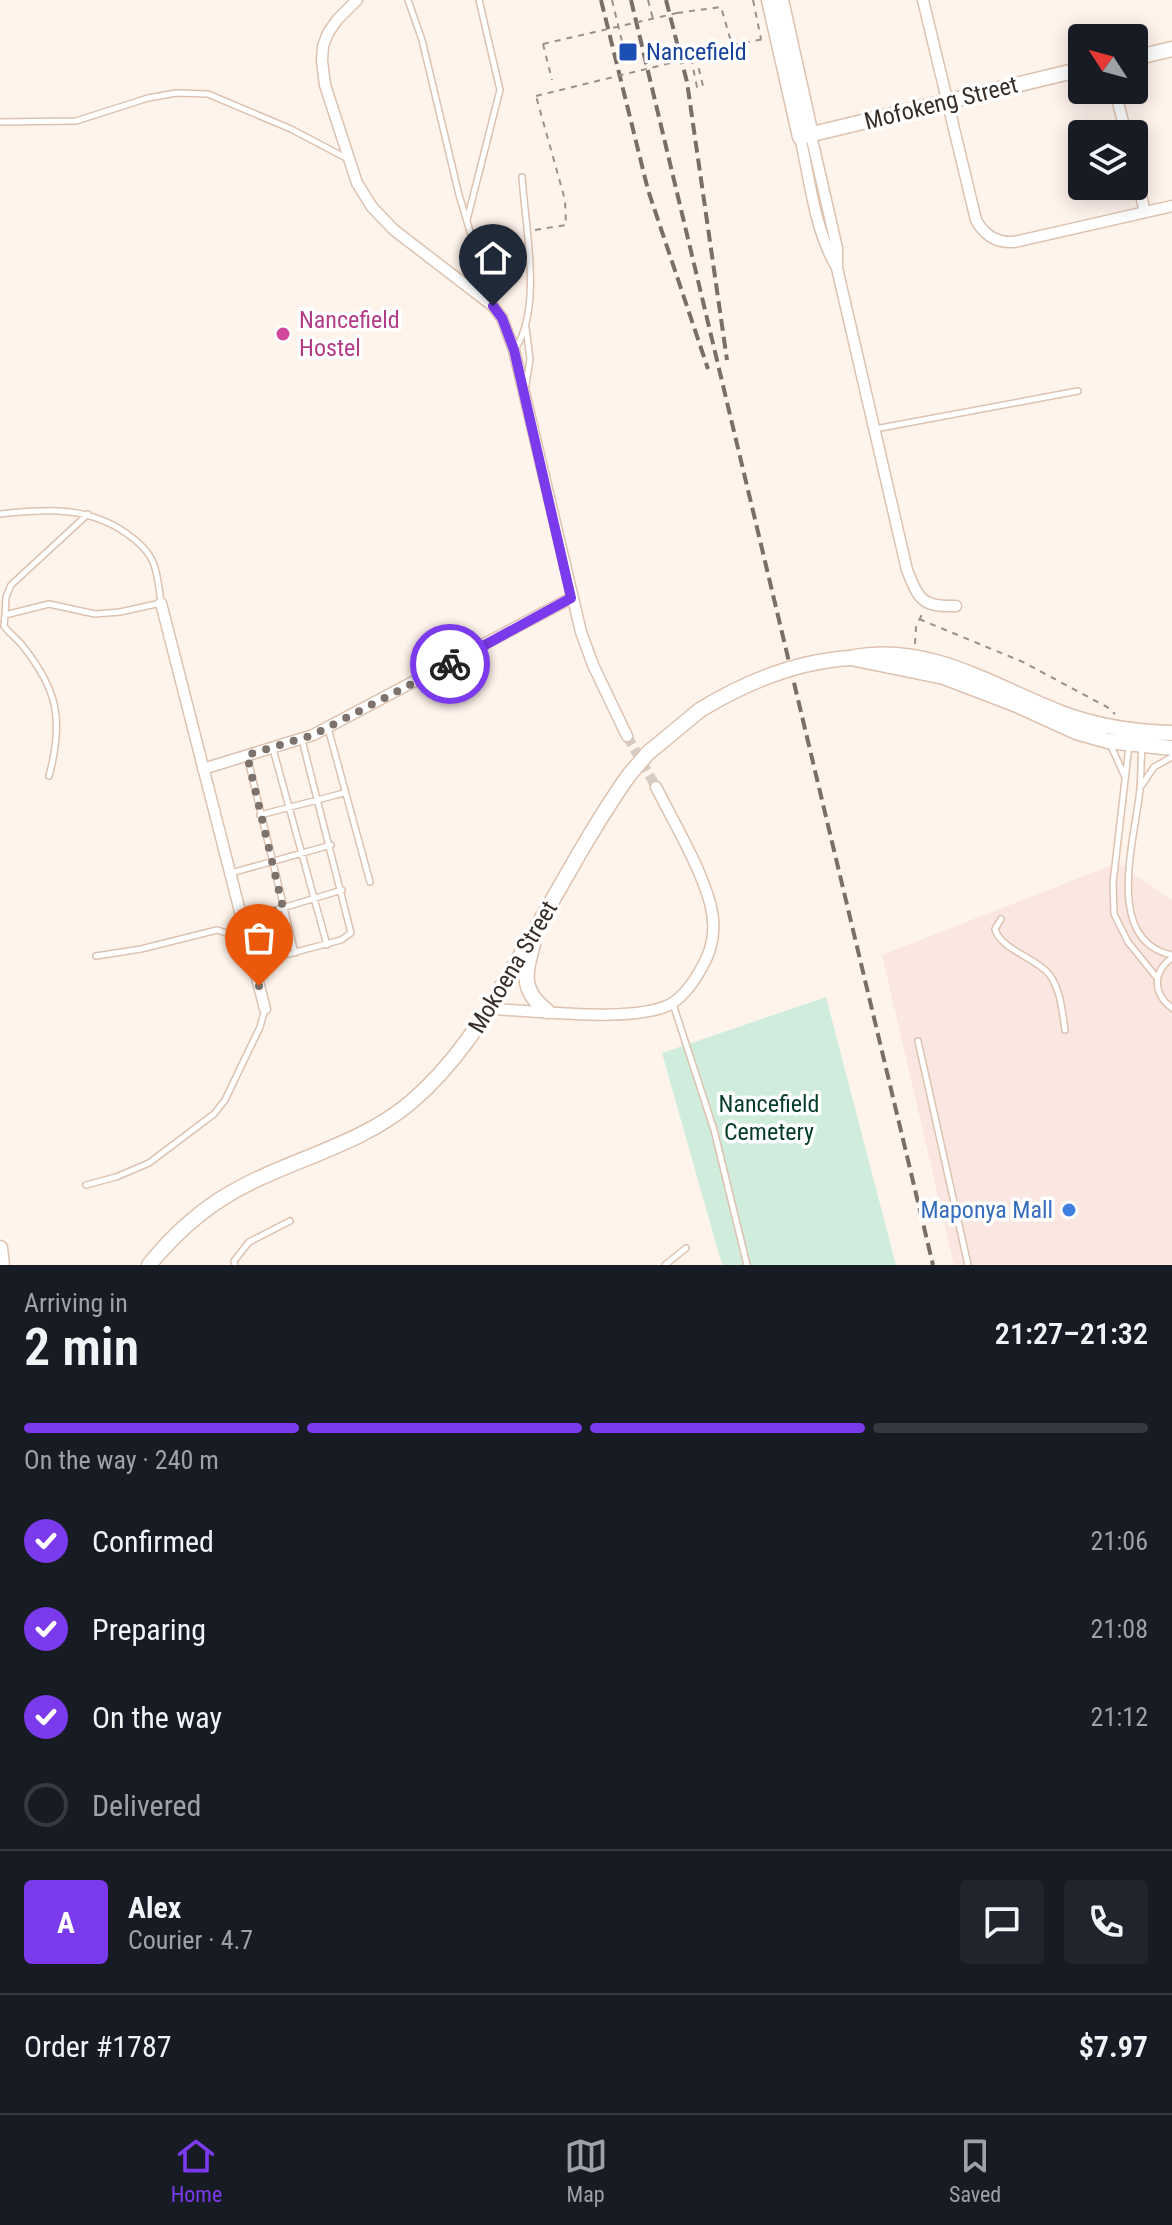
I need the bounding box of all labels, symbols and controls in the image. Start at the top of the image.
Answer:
north arrow [1068,24,1148,104]
map controls [1068,24,1148,200]
place label: Nancefield [646,38,747,66]
marker: Nancefield [617,41,639,63]
street label: Mofokeng Street [862,70,1020,136]
button: layers [1068,120,1148,200]
pin [459,224,527,306]
icon: home [471,236,515,280]
place label: Nancefield Hostel [299,306,400,362]
marker: Nancefield Hostel [274,325,292,343]
courier [410,624,490,704]
icon: bike [428,642,472,686]
street label: Mokoena Street [463,896,563,1038]
pin [225,904,293,986]
icon: bag [237,916,281,960]
park label: Nancefield Cemetery [719,1090,819,1146]
place label: Maponya Mall [920,1196,1053,1224]
marker: Maponya Mall [1060,1201,1078,1219]
text: Arriving in [24,1288,128,1318]
text: 21:27–21:32 [995,1316,1148,1351]
text: 2 min [24,1317,139,1378]
text: On the way · 240 m [24,1445,219,1475]
icon: check [24,1519,68,1563]
text: Confirmed [92,1524,214,1559]
text: 21:06 [1091,1526,1148,1556]
icon: check [24,1607,68,1651]
text: Preparing [92,1612,206,1647]
text: 21:08 [1091,1614,1148,1644]
icon: check [24,1695,68,1739]
text: On the way [92,1700,222,1735]
text: 21:12 [1091,1702,1148,1732]
text: Delivered [92,1788,201,1823]
button: chat [960,1880,1044,1964]
button: phone [1064,1880,1148,1964]
text: Alex [128,1890,181,1925]
text: A [57,1905,75,1940]
text: Courier · 4.7 [128,1925,253,1955]
text: Order #1787 [24,2029,172,2064]
text: $7.97 [1079,2029,1148,2064]
tab: Home [171,2134,222,2207]
tab: Map [564,2134,608,2207]
tab: Saved [949,2134,1001,2207]

